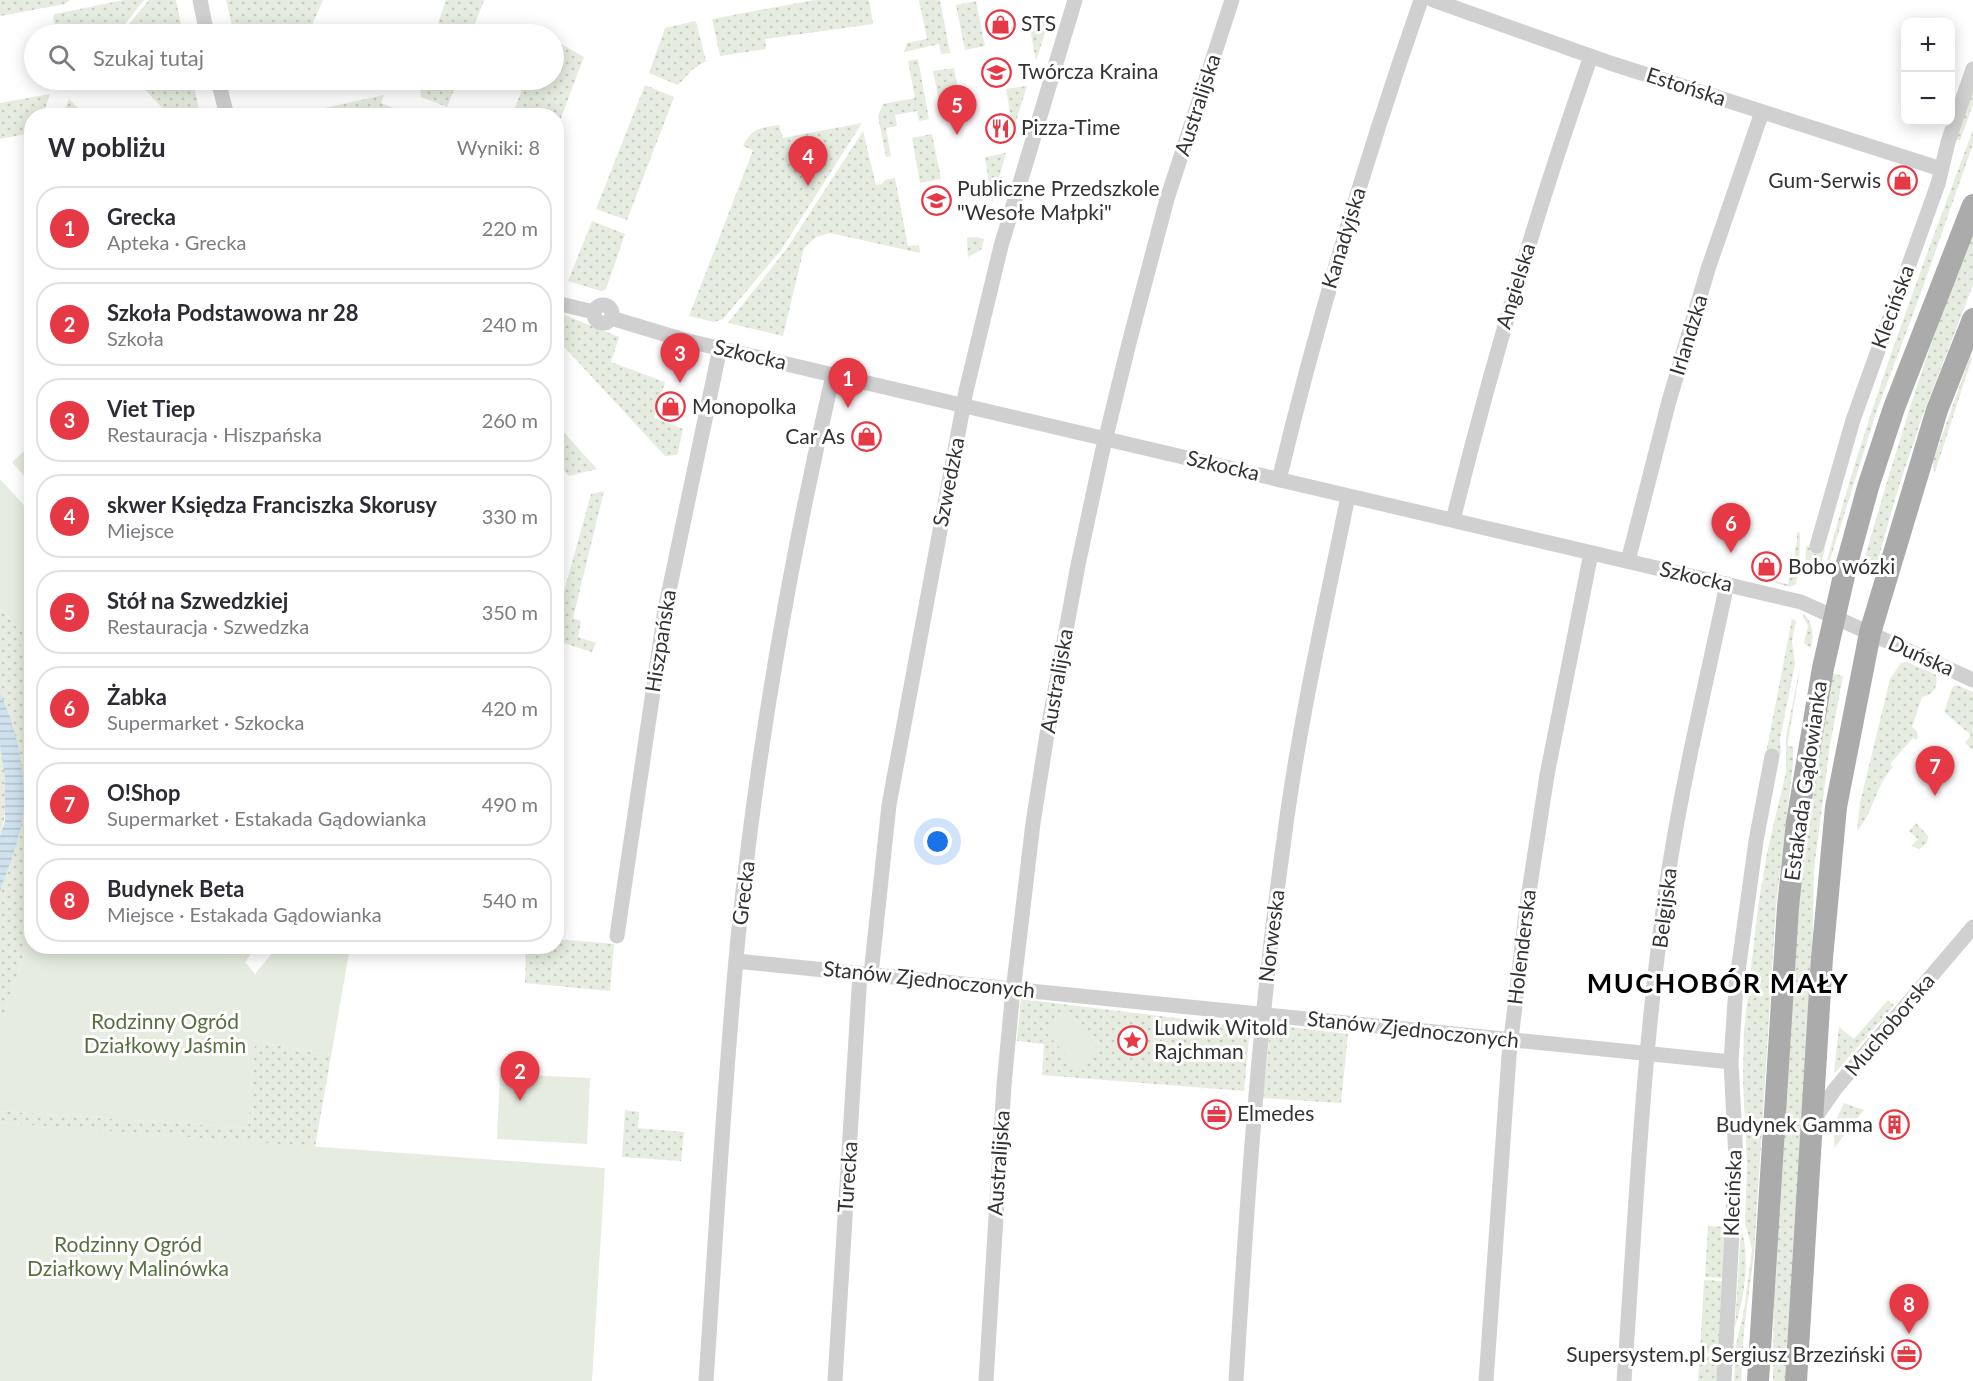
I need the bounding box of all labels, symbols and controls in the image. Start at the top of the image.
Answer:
shop icon: STS [984,8,1016,40]
place label: STS [1021,10,1056,35]
map controls [1901,18,1955,126]
button: + [1901,18,1955,72]
search box [24,24,564,90]
icon: search [45,41,78,74]
text: Szukaj tutaj [93,44,204,71]
street label: Australijska [1168,51,1225,159]
school or university icon: Twórcza Kraina [981,56,1013,88]
place label: Twórcza Kraina [1018,58,1158,83]
street label: Estońska [1643,61,1729,110]
button: − [1901,72,1955,126]
pin: 5 [938,86,976,135]
restaurant icon: Pizza-Time [984,112,1016,144]
place label: Pizza-Time [1021,114,1120,139]
text: W pobliżu [48,131,166,163]
text: Wyniki: 8 [457,135,540,159]
pin: 4 [788,136,828,186]
shop icon: Gum-Serwis [1886,165,1918,197]
place label: Gum-Serwis [1768,167,1881,192]
place label: Publiczne Przedszkole "Wesołe Małpki" [957,175,1159,224]
street label: Kanadyjska [1315,184,1370,291]
school or university icon: Publiczne Przedszkole "Wesołe Małpki" [920,185,952,217]
text: Grecka [107,203,176,230]
text: 1 [64,216,75,240]
text: 220 m [482,216,538,240]
text: Apteka · Grecka [107,230,246,254]
street label: Angielska [1490,240,1539,331]
street label: Klecińska [1865,261,1918,352]
street label: Irlandzka [1664,291,1712,378]
text: Szkoła Podstawowa nr 28 [107,299,359,326]
text: 2 [64,312,75,336]
text: 240 m [482,312,538,336]
text: Szkoła [107,326,164,350]
street label: Szkocka [712,333,789,374]
pin: 3 [660,334,700,383]
pin: 1 [828,358,868,408]
shop icon: Monopolka [655,391,687,423]
place label: Monopolka [692,393,796,418]
text: Viet Tiep [107,395,195,422]
text: 3 [64,408,75,432]
text: 260 m [482,408,538,432]
shop icon: Car As [850,421,882,453]
text: Restauracja · Hiszpańska [107,422,322,446]
place label: Car As [785,423,845,448]
street label: Szwedzka [927,435,968,528]
street label: Szkocka [1185,444,1262,485]
text: skwer Księdza Franciszka Skorusy [107,491,437,518]
text: 4 [64,504,75,528]
text: 330 m [482,504,538,528]
pin: 6 [1712,504,1750,553]
text: Miejsce [107,518,174,542]
shop icon: Bobo wózki [1751,551,1783,583]
place label: Bobo wózki [1788,553,1895,578]
street label: Szkocka [1658,555,1735,596]
text: Stół na Szwedzkiej [107,587,288,614]
street label: Hiszpańska [639,588,680,694]
text: 5 [64,600,75,624]
text: 350 m [482,600,538,624]
text: Restauracja · Szwedzka [107,614,309,638]
street label: Australijska [1034,627,1077,735]
street label: Duńska [1885,629,1958,680]
street label: Estakada Gądowianka [1778,679,1831,882]
text: Żabka [107,683,167,710]
text: 6 [64,696,75,720]
text: 420 m [482,696,538,720]
text: Supermarket · Szkocka [107,710,304,734]
pin: 7 [1916,746,1954,796]
text: O!Shop [107,779,180,806]
text: 7 [64,792,75,816]
text: 490 m [482,792,538,816]
text: Supermarket · Estakada Gądowianka [107,806,426,830]
your location [923,827,952,856]
street label: Grecka [726,859,759,926]
street label: Belgijska [1646,866,1681,949]
text: Budynek Beta [107,875,244,902]
text: 8 [64,888,75,912]
text: 540 m [482,888,538,912]
street label: Norweska [1252,888,1289,983]
street label: Holenderska [1501,888,1540,1006]
text: Miejsce · Estakada Gądowianka [107,902,382,926]
street label: Stanów Zjednoczonych [822,955,1036,1002]
district label: MUCHOBÓR MAŁY [1587,966,1849,999]
street label: Muchoborska [1839,968,1939,1080]
street label: Stanów Zjednoczonych [1306,1005,1520,1052]
park label: Rodzinny Ogród Działkowy Jaśmin [84,1008,246,1057]
place label: Ludwik Witold Rajchman [1154,1014,1288,1063]
place icon: Ludwik Witold Rajchman [1117,1024,1149,1056]
pin: 2 [500,1052,540,1101]
office icon: Elmedes [1200,1098,1232,1130]
place label: Elmedes [1237,1100,1314,1125]
street label: Australijska [981,1109,1014,1216]
building icon: Budynek Gamma [1878,1109,1910,1141]
place label: Budynek Gamma [1716,1111,1873,1136]
street label: Turecka [832,1140,861,1213]
street label: Klecińska [1717,1149,1746,1237]
park label: Rodzinny Ogród Działkowy Malinówka [27,1231,229,1280]
pin: 8 [1890,1284,1928,1334]
office icon: Supersystem.pl Sergiusz Brzeziński [1890,1339,1922,1371]
place label: Supersystem.pl Sergiusz Brzeziński [1566,1341,1885,1366]

